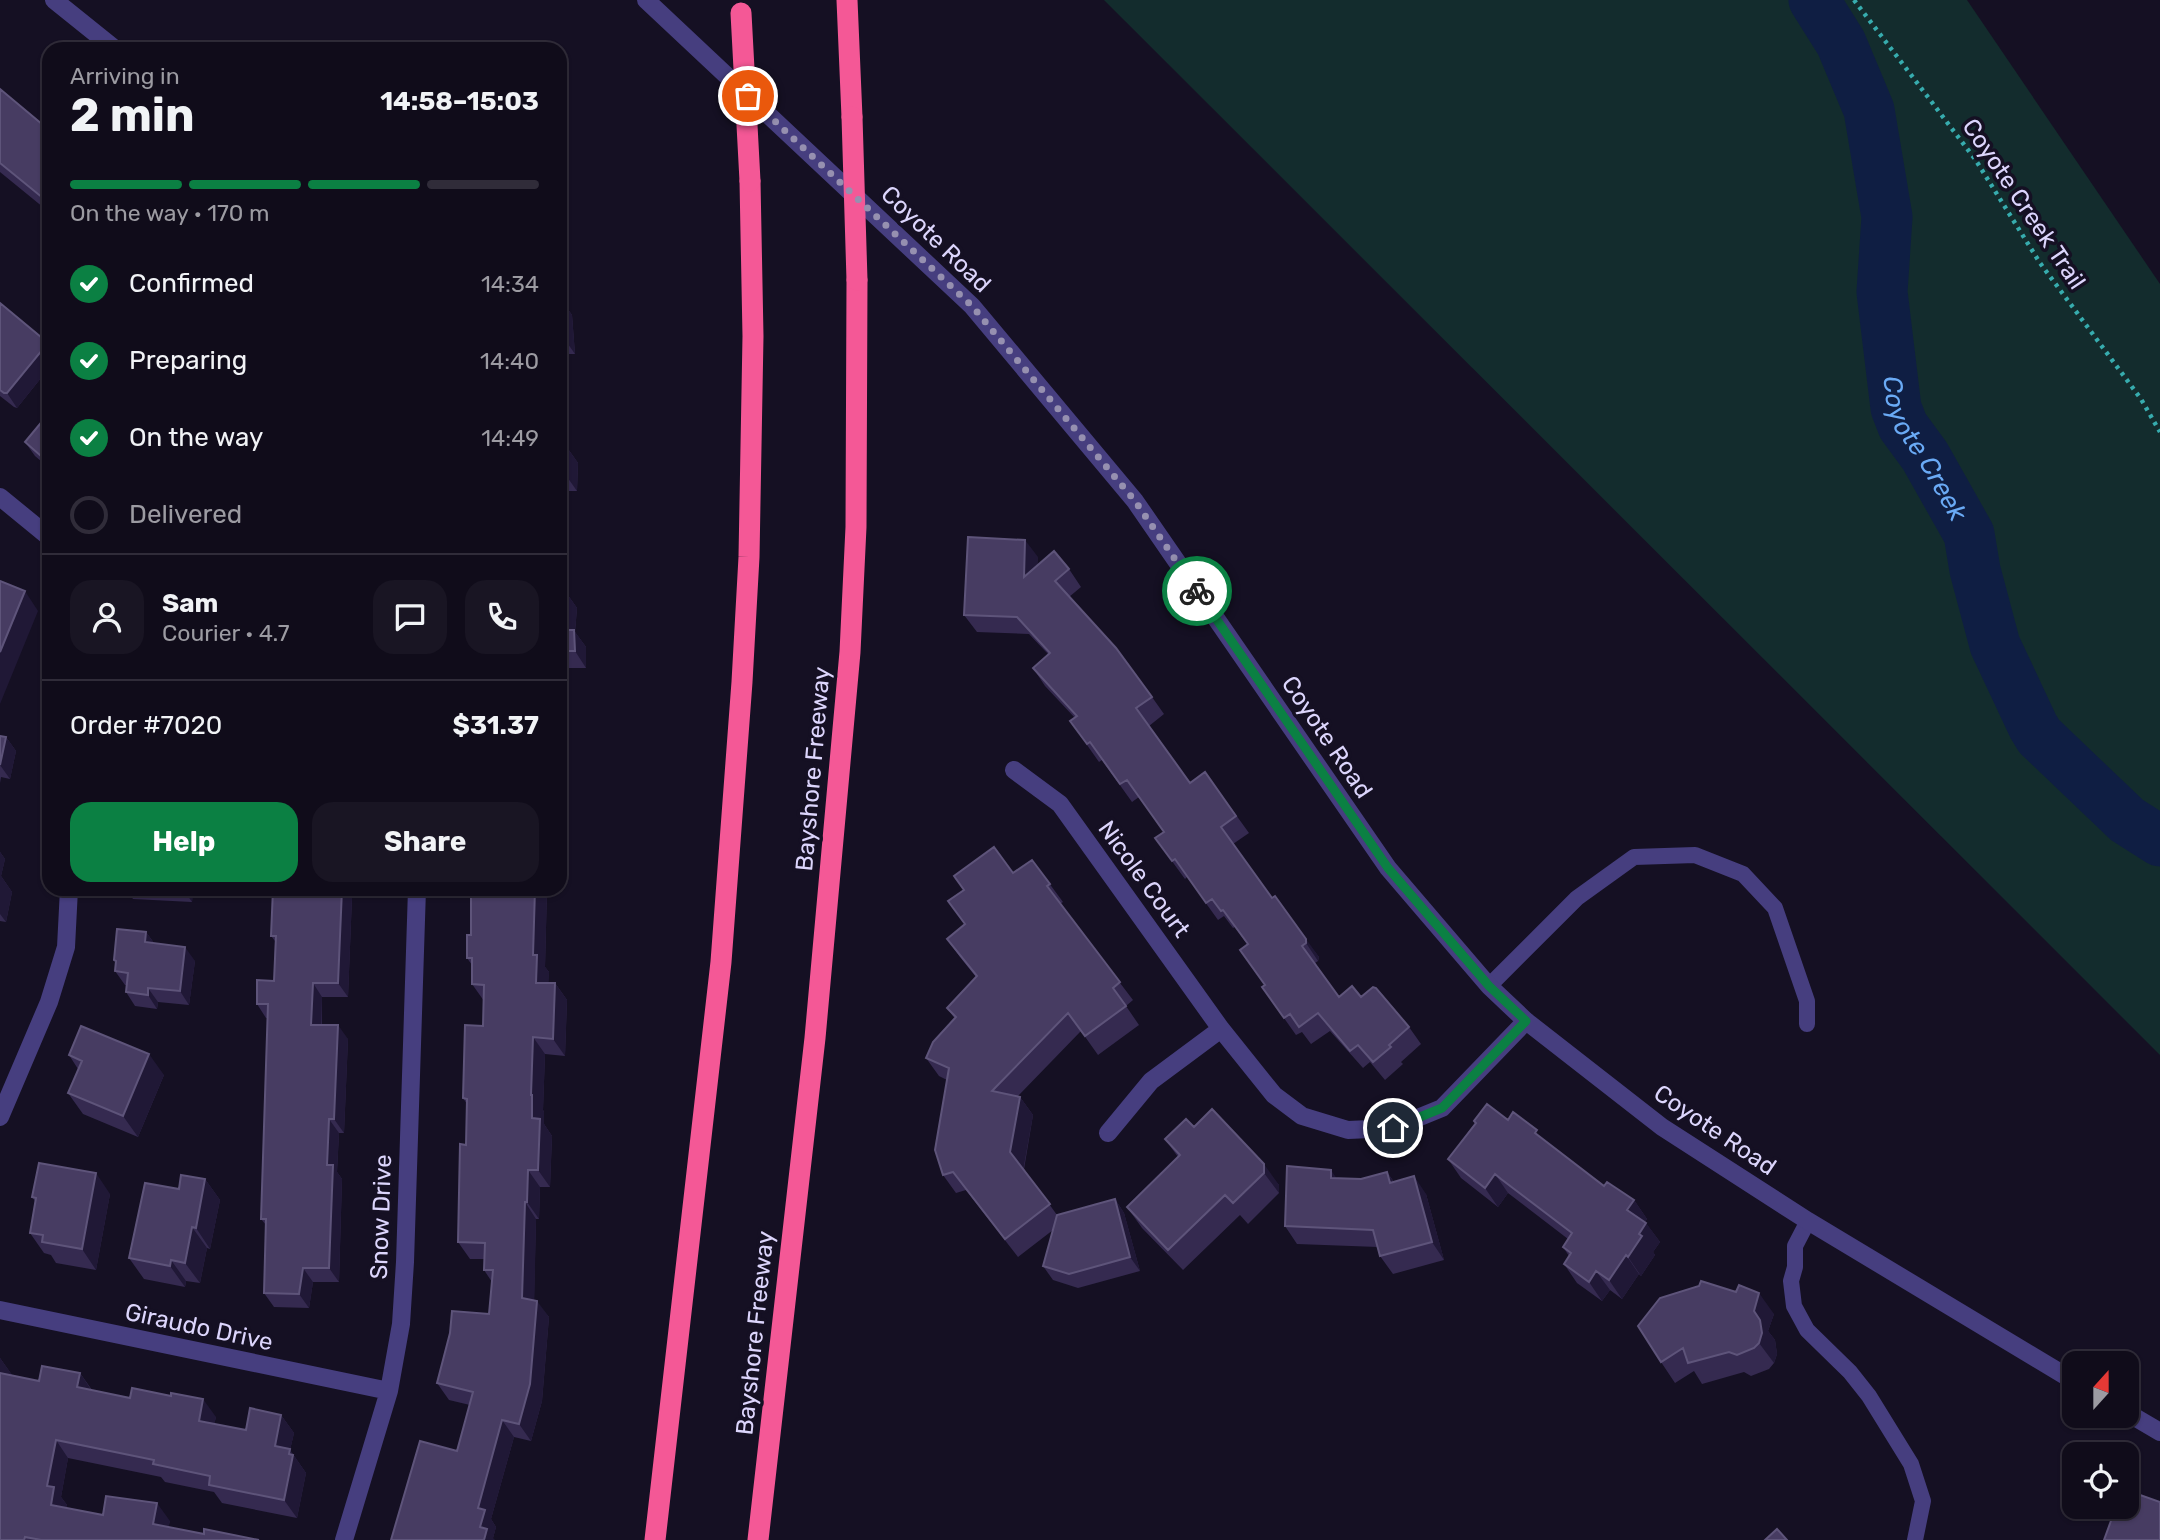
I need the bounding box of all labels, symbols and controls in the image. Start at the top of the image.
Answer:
text: Arriving in [70,62,180,90]
pin [718,66,778,126]
icon: bag [729,77,767,115]
text: 14:58–15:03 [380,86,539,117]
text: 2 min [70,88,195,143]
street label: Coyote Creek Trail [1957,114,2091,294]
street label: Coyote Road [875,180,997,298]
text: On the way · 170 m [70,199,269,227]
icon: check [70,265,108,303]
text: Confirmed [129,268,254,299]
text: 14:34 [481,270,539,298]
icon: check [70,342,108,380]
text: Preparing [129,345,247,376]
text: 14:40 [480,347,539,375]
water label: Coyote Creek [1876,374,1974,527]
icon: check [70,419,108,457]
text: On the way [129,422,263,453]
text: 14:49 [481,424,539,452]
text: Delivered [129,499,242,530]
courier [1162,556,1232,626]
icon: bike [1178,572,1216,610]
button: person [70,580,144,654]
button: chat [373,580,447,654]
button: phone [465,580,539,654]
text: Sam [162,588,218,619]
text: Courier · 4.7 [162,619,289,647]
street label: Bayshore Freeway [790,666,836,872]
street label: Coyote Road [1276,671,1378,803]
text: Order #7020 [70,710,222,741]
text: $31.37 [453,710,539,741]
button: Help [70,802,298,882]
button: Share [312,802,539,882]
street label: Nicole Court [1092,815,1196,943]
street label: Coyote Road [1649,1079,1781,1181]
pin [1363,1098,1423,1158]
icon: home [1374,1109,1412,1147]
street label: Snow Drive [365,1154,397,1280]
street label: Bayshore Freeway [730,1230,780,1436]
street label: Giraudo Drive [122,1298,276,1356]
north arrow [2062,1351,2138,1428]
map controls [2062,1351,2139,1519]
button: locate [2062,1442,2139,1519]

